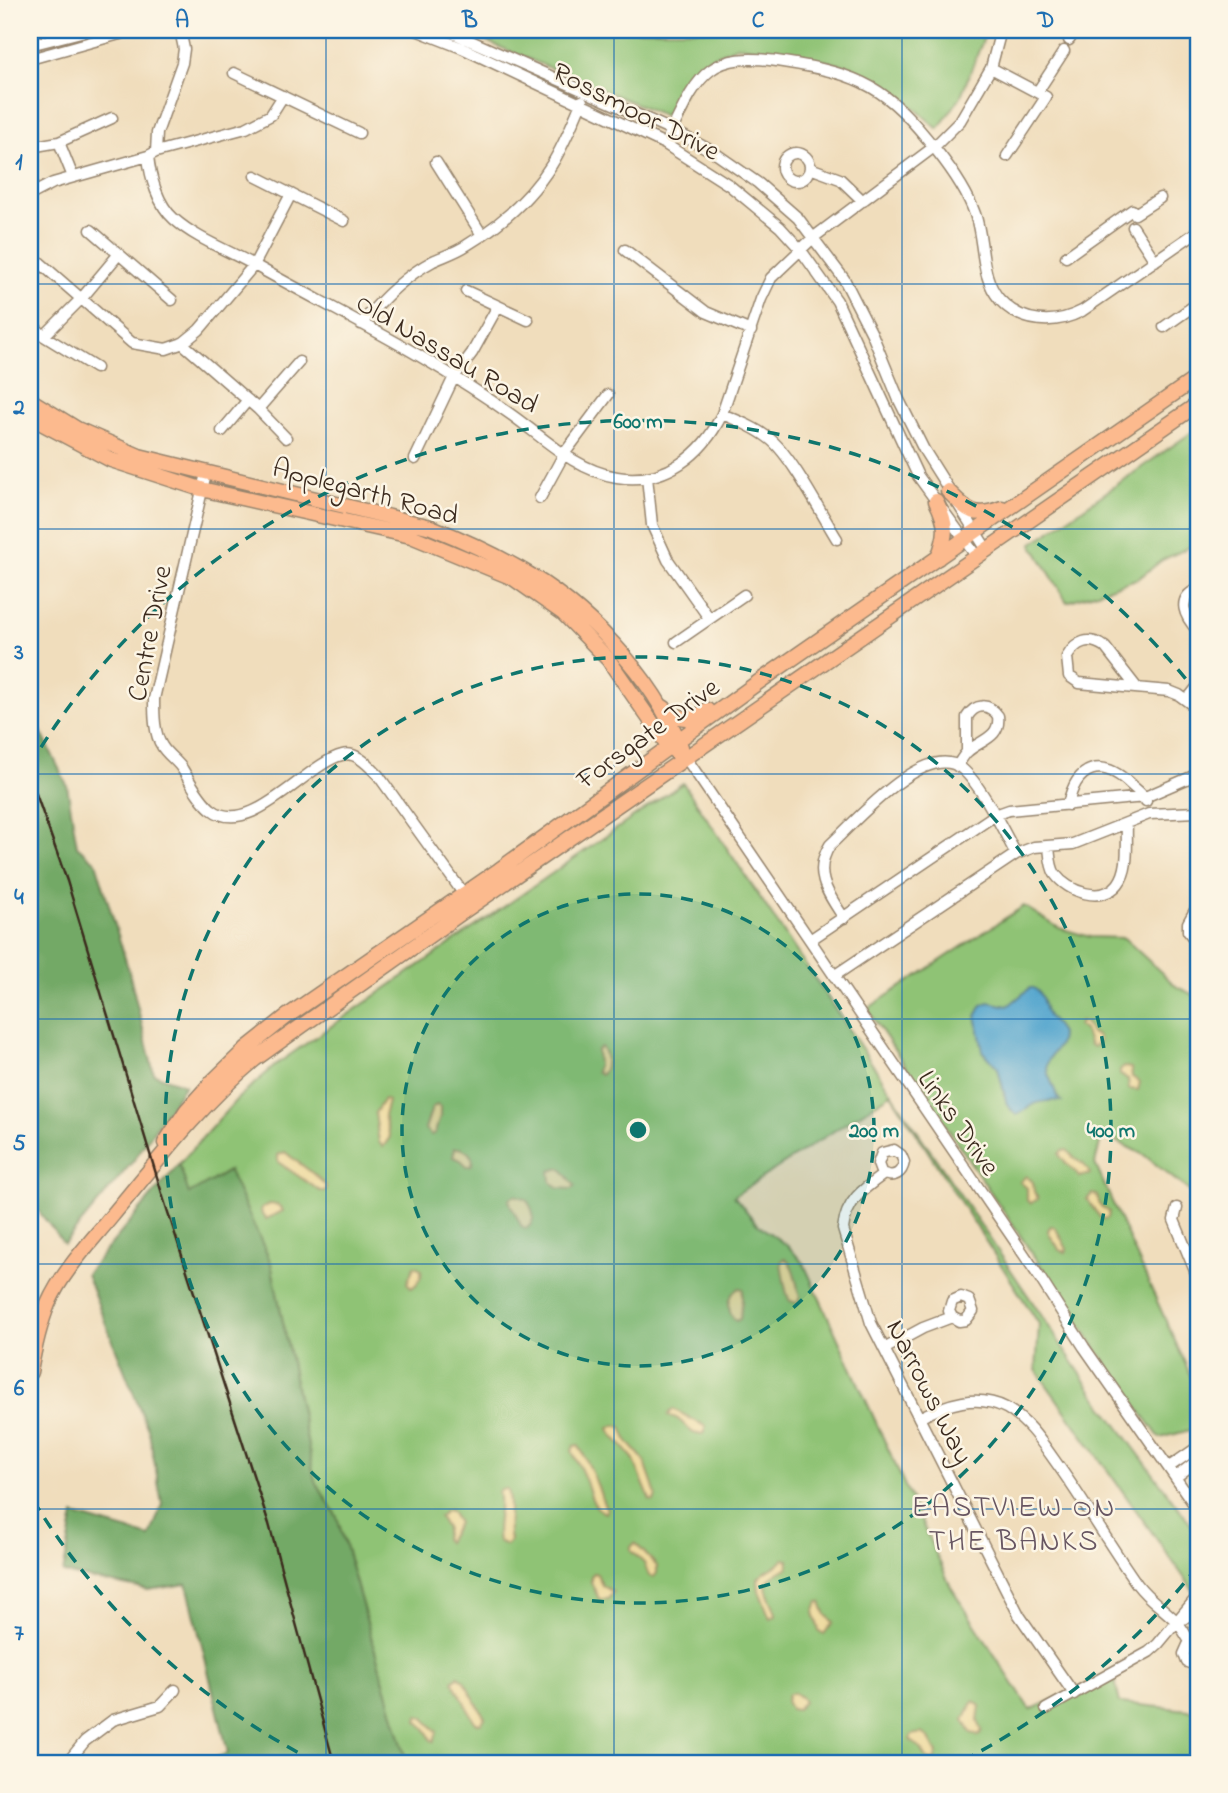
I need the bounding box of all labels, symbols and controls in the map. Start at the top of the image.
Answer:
text: A [175,5,189,38]
text: B [461,5,478,38]
text: C [752,5,765,38]
text: D [1037,5,1054,38]
street label: Rossmoor Drive [544,53,727,173]
text: 1 [15,147,23,180]
street label: Old Nassau Road [347,284,546,426]
text: 2 [12,392,25,425]
text: 600 m [614,408,662,438]
street label: Applegarth Road [267,449,463,538]
street label: Centre Drive [118,562,185,705]
text: 3 [13,637,24,670]
street label: Forsgate Drive [568,669,730,801]
text: 4 [14,882,24,915]
street label: Links Drive [906,1063,1009,1186]
text: 200 m [848,1117,899,1147]
text: 400 m [1087,1117,1135,1147]
centre of rings [626,1118,650,1142]
text: 5 [12,1128,26,1161]
street label: Narrows Way [874,1313,982,1472]
text: 6 [14,1373,25,1406]
district label: EASTVIEW ON THE BANKS [911,1487,1117,1565]
text: 7 [14,1618,24,1651]

